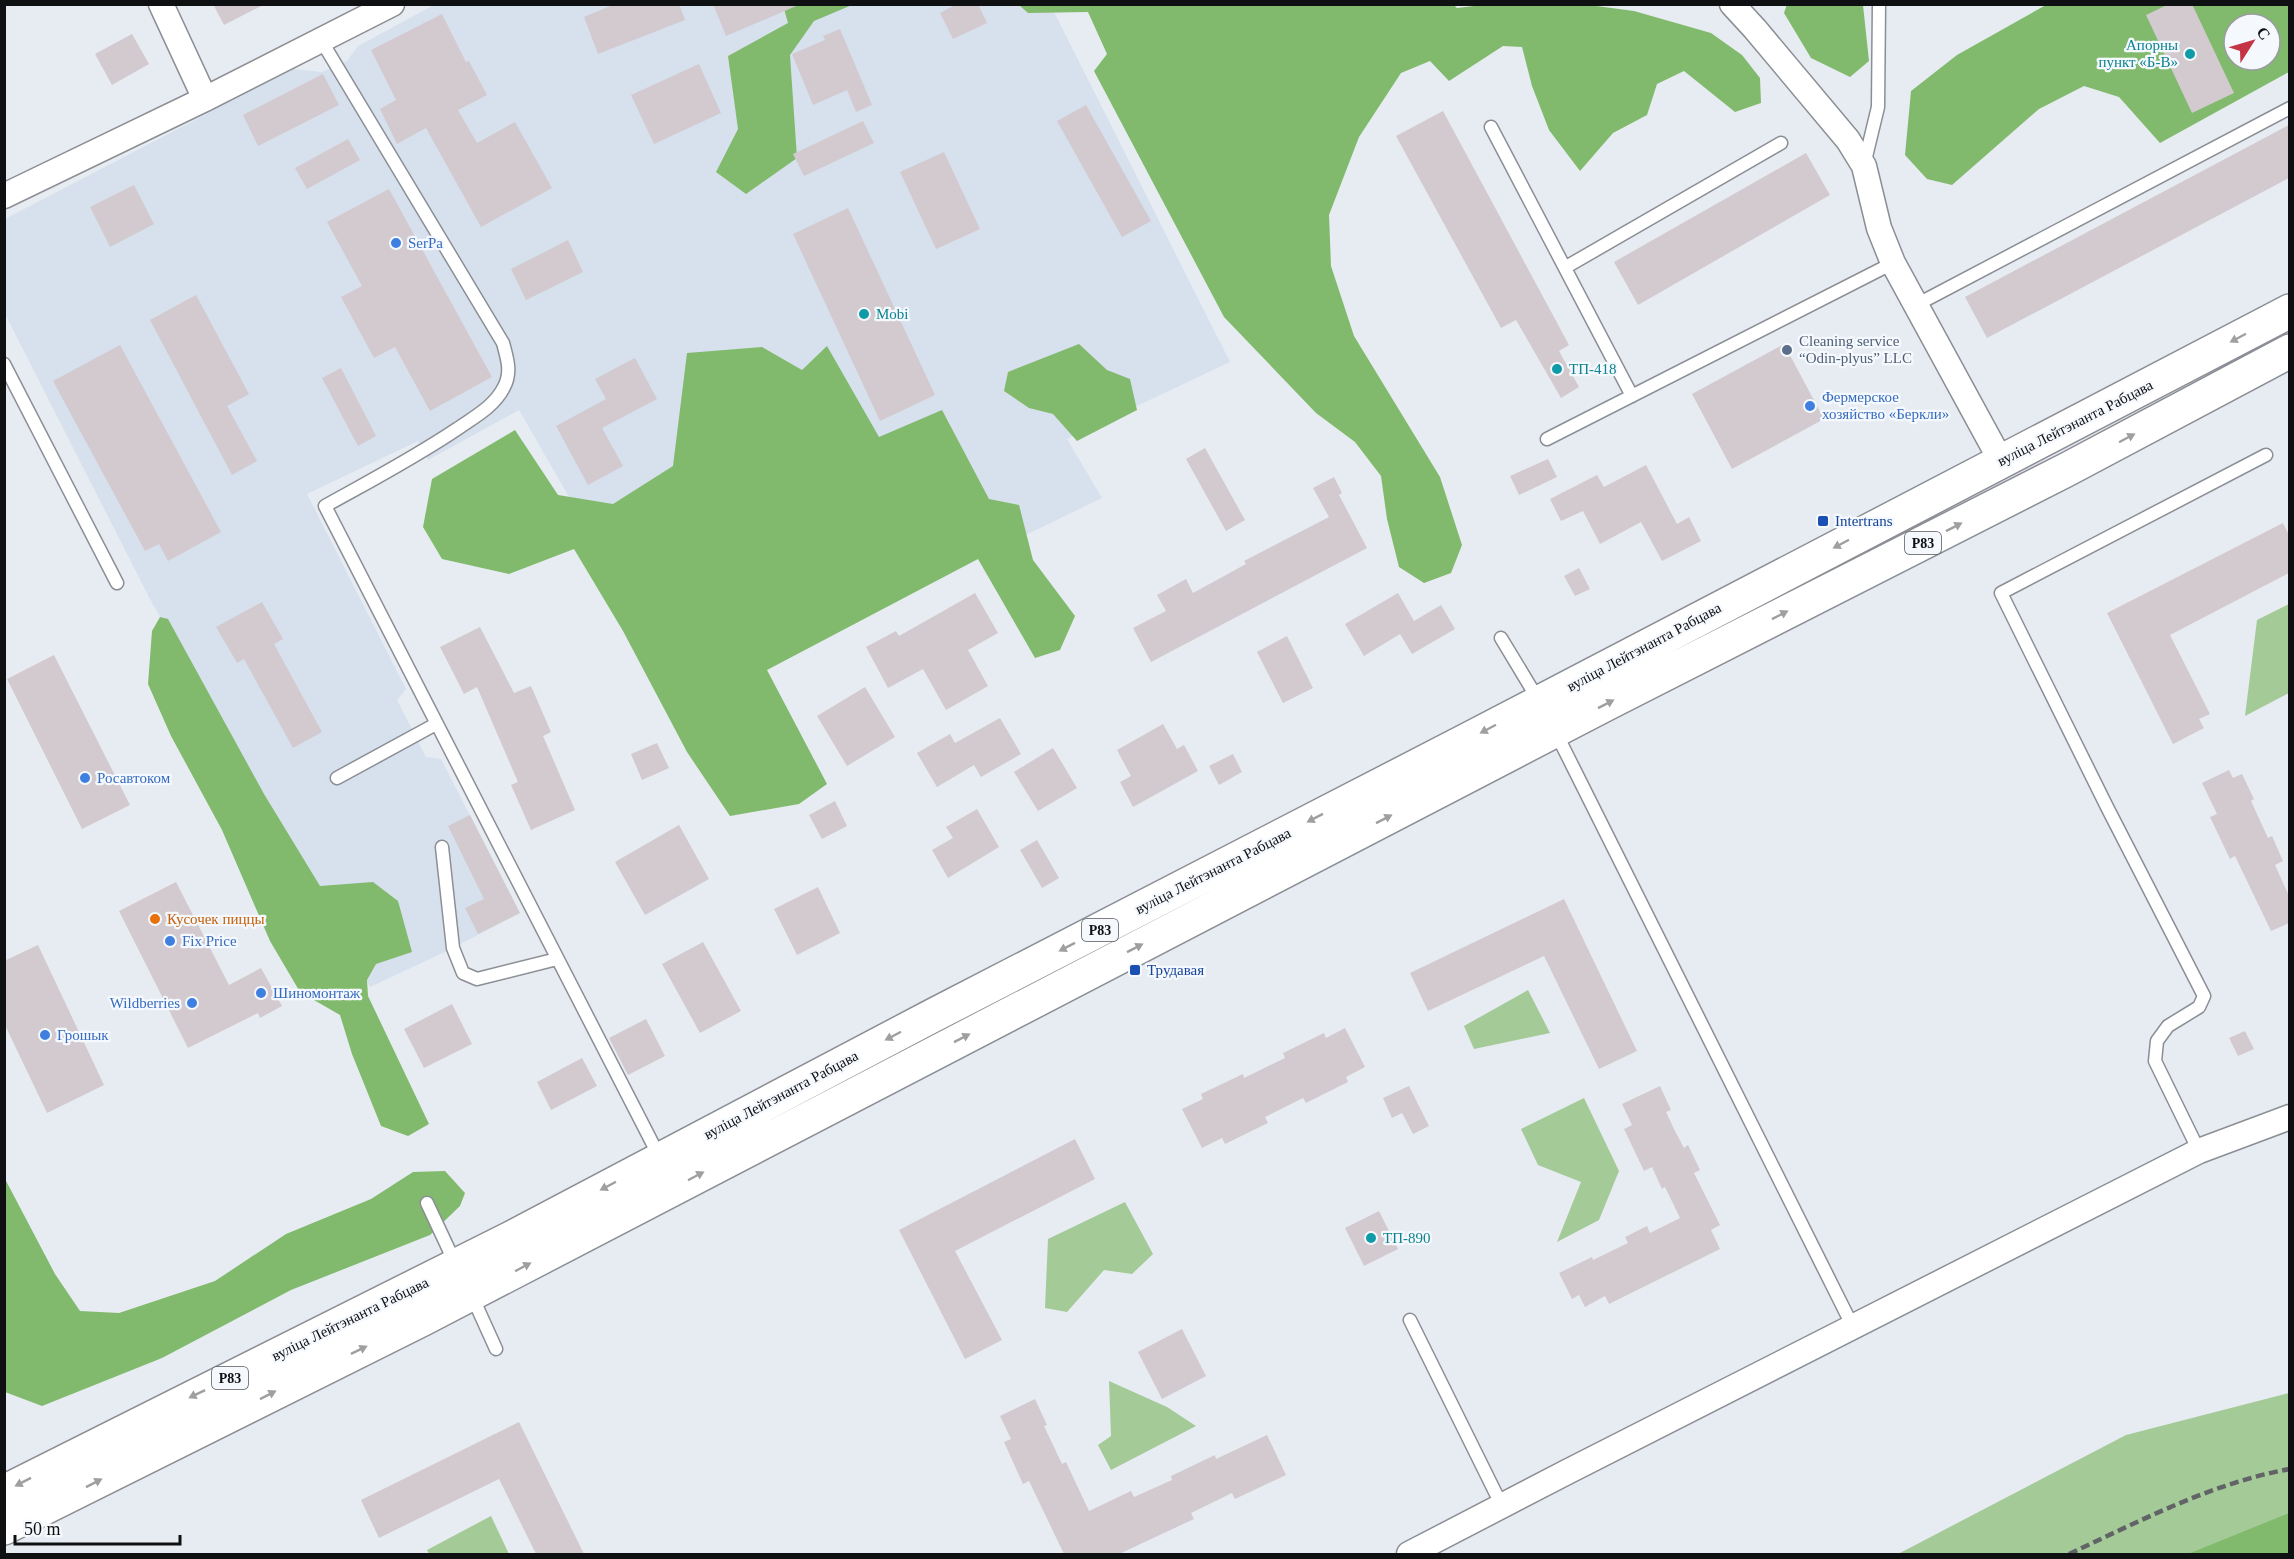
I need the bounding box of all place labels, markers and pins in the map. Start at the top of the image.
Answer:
place label: Апорны пункт «Б-В» [2098,37,2178,70]
marker: Апорны пункт «Б-В» [2183,47,2197,61]
place label: SerPa [408,235,443,251]
marker: SerPa [389,236,403,250]
place label: Mobi [876,306,909,322]
marker: Mobi [857,307,871,321]
place label: Cleaning service “Odin-plyus” LLC [1799,333,1912,366]
marker: Cleaning service “Odin-plyus” LLC [1780,343,1794,357]
place label: ТП-418 [1569,361,1617,377]
marker: ТП-418 [1550,362,1564,376]
place label: Фермерское хозяйство «Беркли» [1822,389,1949,422]
marker: Фермерское хозяйство «Беркли» [1803,399,1817,413]
place label: Intertrans [1835,513,1893,529]
marker: Intertrans [1816,514,1830,528]
place label: Росавтоком [97,770,171,786]
marker: Росавтоком [78,771,92,785]
place label: Кусочек пиццы [167,911,265,927]
marker: Кусочек пиццы [148,912,162,926]
place label: Fix Price [182,933,237,949]
marker: Fix Price [163,934,177,948]
place label: Трудавая [1147,962,1204,978]
marker: Трудавая [1128,963,1142,977]
place label: Шиномонтаж [273,985,361,1001]
marker: Шиномонтаж [254,986,268,1000]
place label: Wildberries [110,995,180,1011]
marker: Wildberries [185,996,199,1010]
place label: Грошык [57,1027,109,1043]
marker: Грошык [38,1028,52,1042]
place label: ТП-890 [1383,1230,1431,1246]
marker: ТП-890 [1364,1231,1378,1245]

